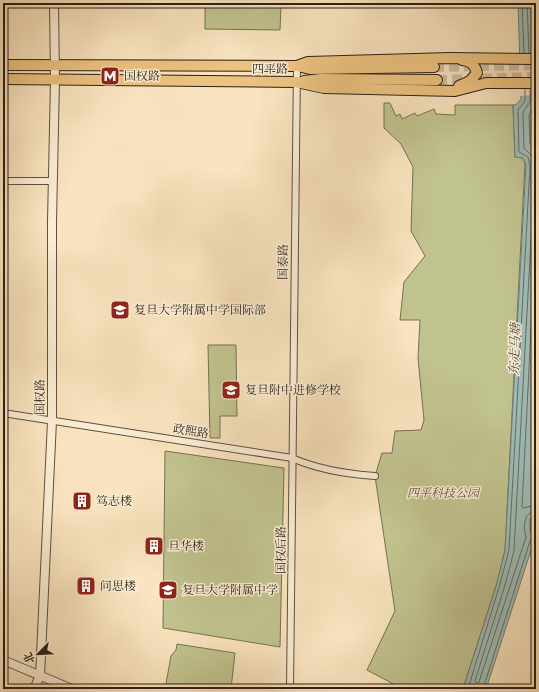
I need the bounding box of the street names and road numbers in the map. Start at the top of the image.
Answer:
street label: 四平路 [252,62,288,77]
street label: 国泰路 [276,244,291,280]
street label: 国权路 [33,379,48,415]
street label: 政熙路 [172,421,210,442]
street label: 国权后路 [274,526,289,574]

